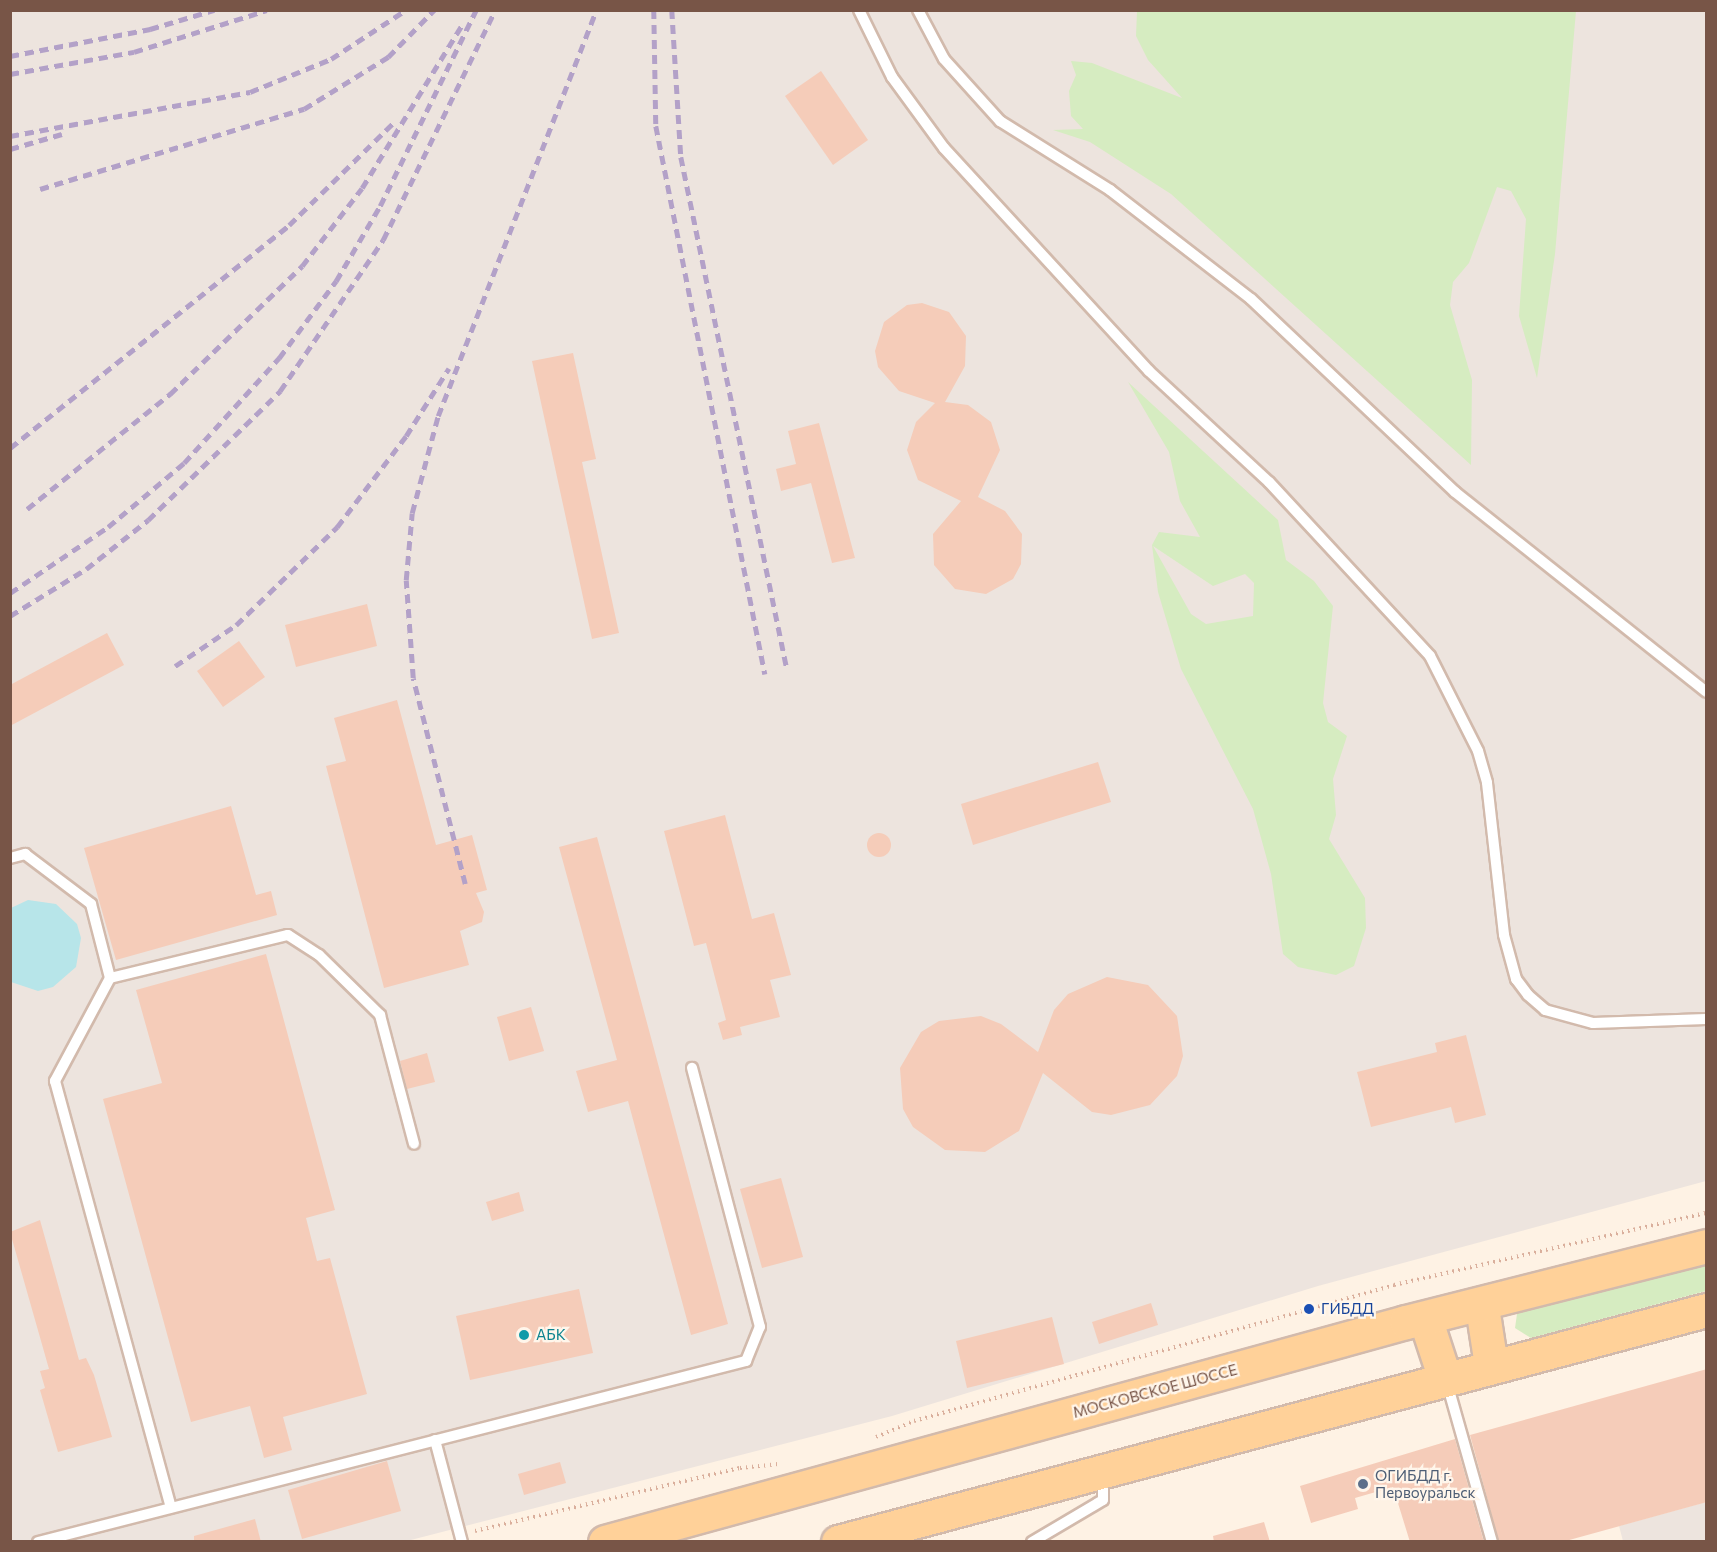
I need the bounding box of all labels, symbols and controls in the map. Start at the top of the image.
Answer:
place label: ГИБДД [1321,1300,1374,1318]
marker: ГИБДД [1302,1302,1316,1316]
place label: АБК [536,1326,566,1344]
marker: АБК [517,1328,531,1342]
street label: МОСКОВСКОЕ ШОССЕ [1071,1360,1239,1422]
place label: ОГИБДД г. Первоуральск [1375,1466,1476,1501]
marker: ОГИБДД г. Первоуральск [1356,1477,1370,1491]

